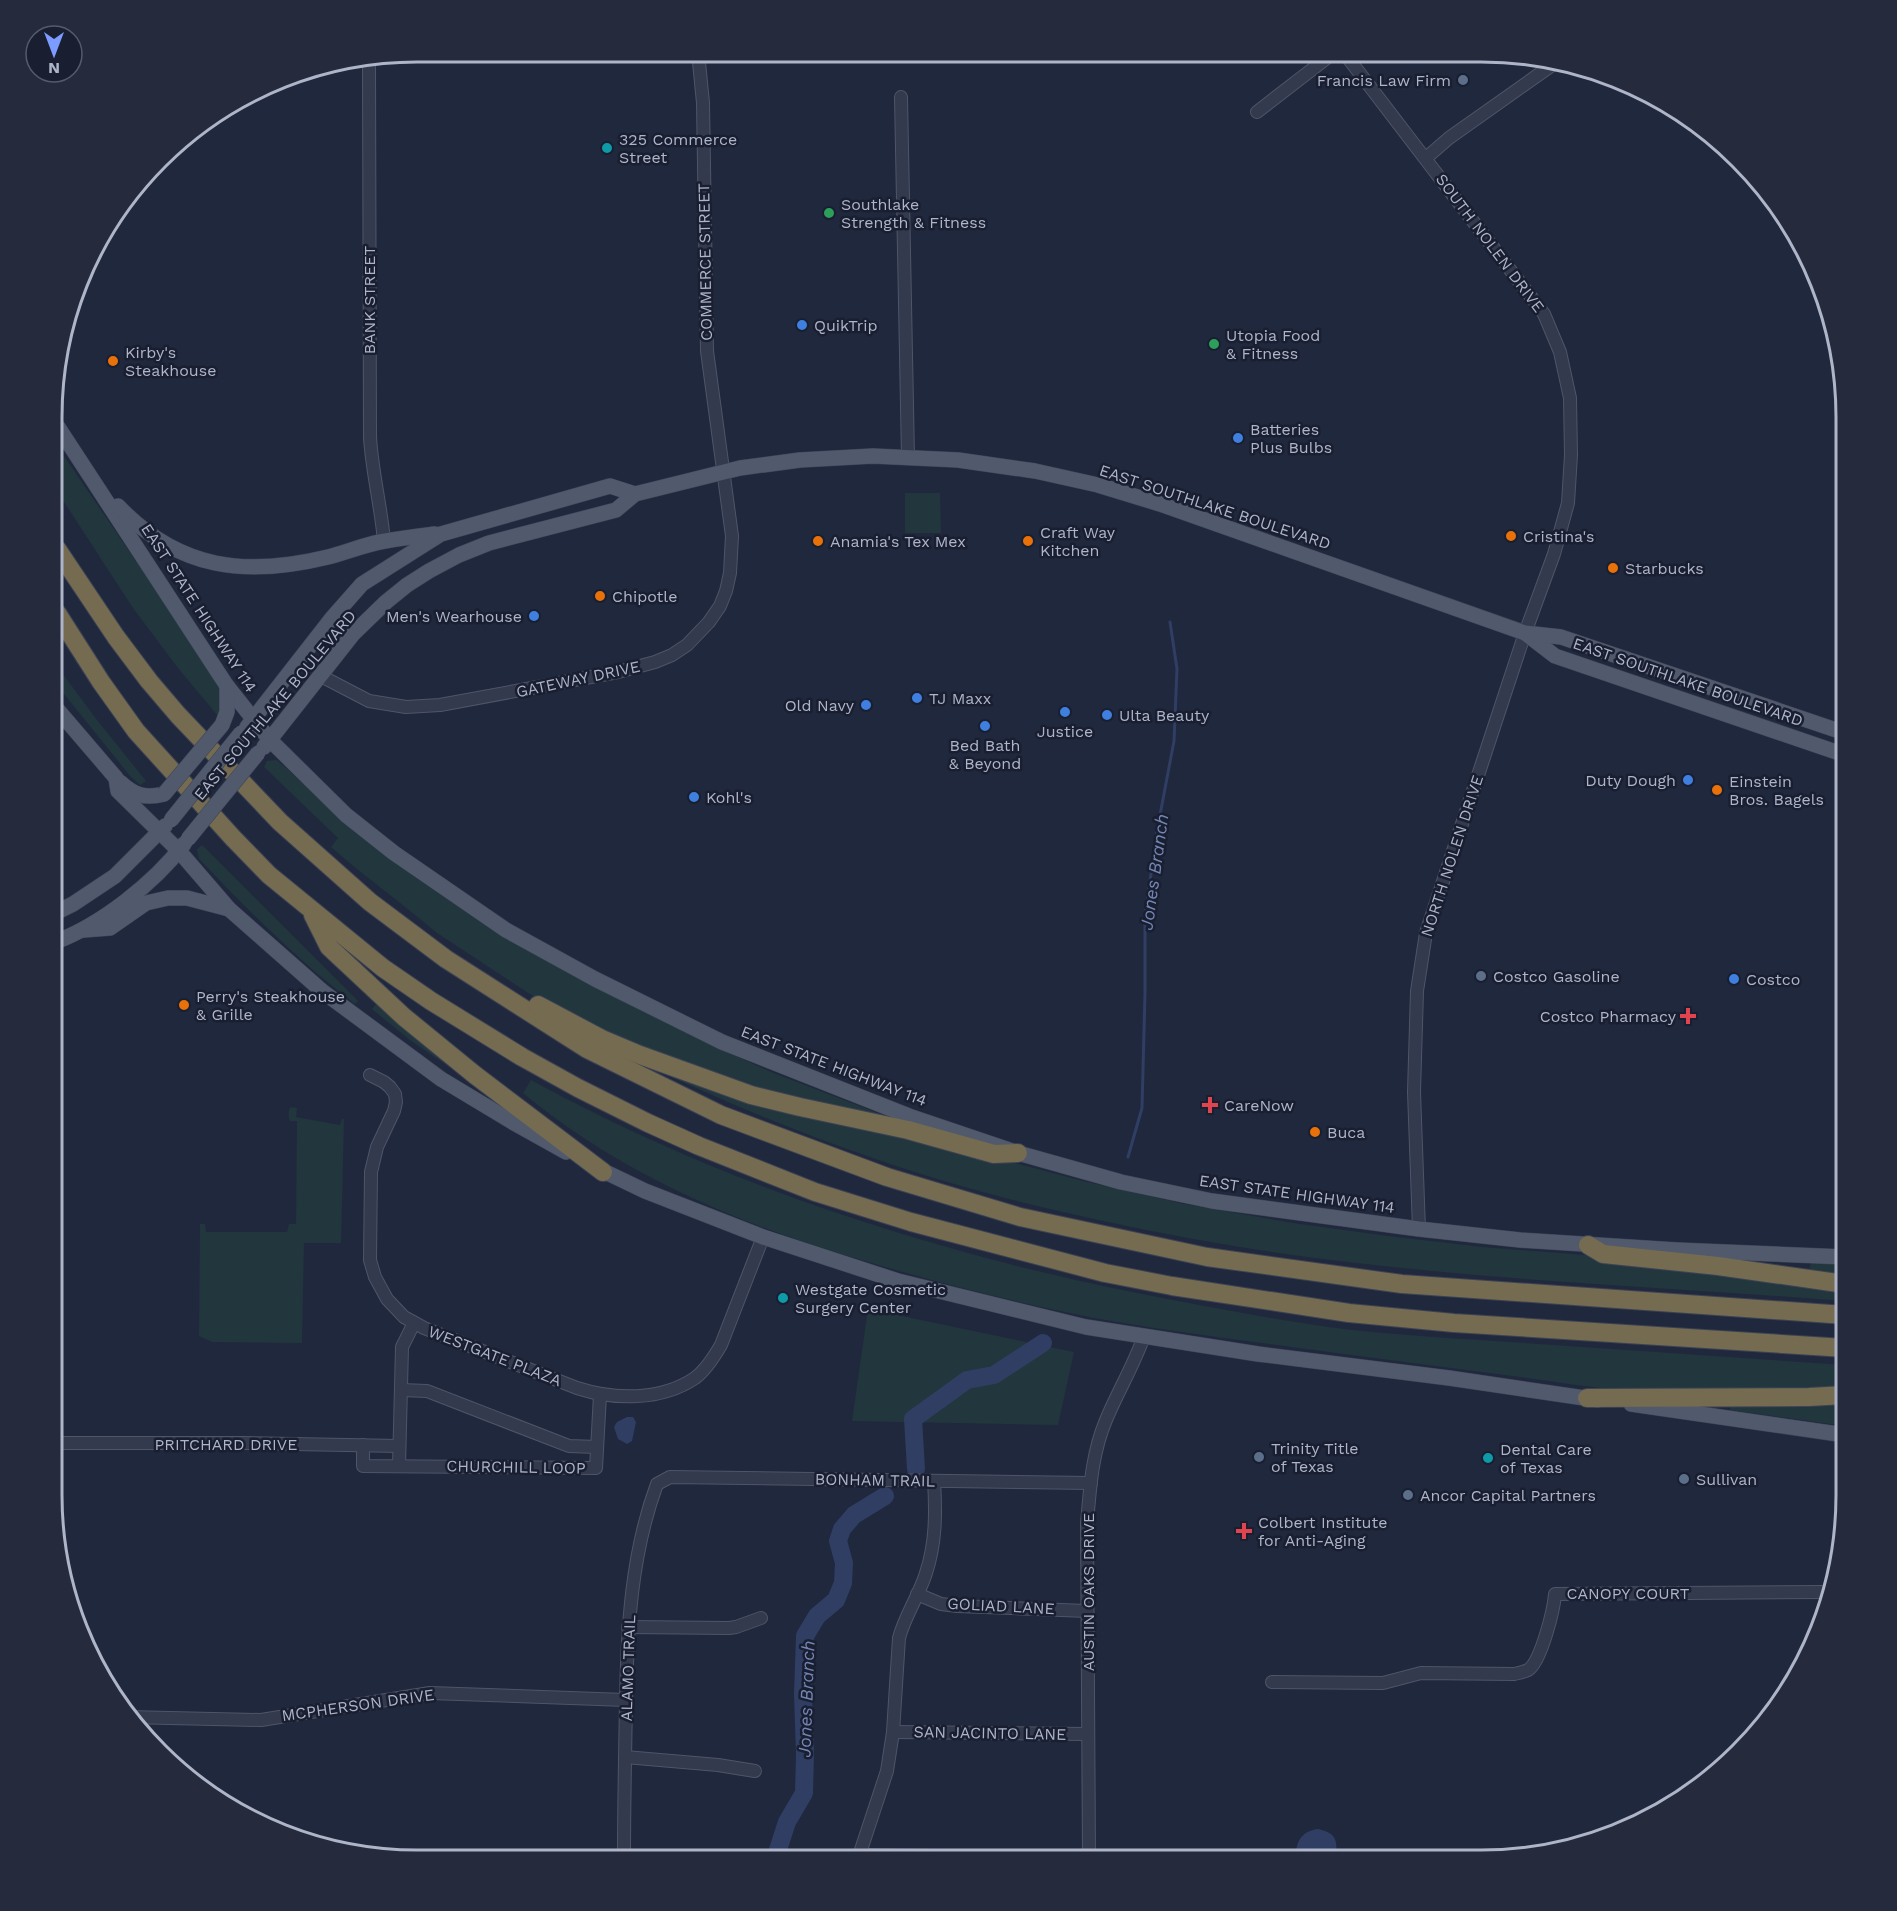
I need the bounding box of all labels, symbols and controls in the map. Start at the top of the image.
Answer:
north arrow [24,24,84,84]
text: N [48,59,60,78]
place label: Francis Law Firm [1317,71,1451,90]
marker: Francis Law Firm [1456,73,1470,87]
place label: 325 Commerce Street [619,130,737,167]
marker: 325 Commerce Street [600,141,614,155]
street label: SOUTH NOLEN DRIVE [1432,170,1548,316]
street label: COMMERCE STREET [694,183,716,341]
place label: Southlake Strength & Fitness [841,195,986,232]
marker: Southlake Strength & Fitness [822,206,836,220]
street label: BANK STREET [360,245,379,354]
place label: QuikTrip [814,316,878,335]
marker: QuikTrip [795,318,809,332]
place label: Utopia Food & Fitness [1226,326,1320,363]
marker: Utopia Food & Fitness [1207,337,1221,351]
place label: Kirby's Steakhouse [125,343,216,380]
marker: Kirby's Steakhouse [106,354,120,368]
place label: Batteries Plus Bulbs [1250,420,1332,457]
marker: Batteries Plus Bulbs [1231,431,1245,445]
street label: EAST SOUTHLAKE BOULEVARD [1097,461,1333,553]
street label: EAST STATE HIGHWAY 114 [137,520,261,696]
place label: Craft Way Kitchen [1040,523,1116,560]
place label: Cristina's [1523,527,1594,546]
marker: Cristina's [1504,529,1518,543]
place label: Anamia's Tex Mex [830,532,966,551]
marker: Anamia's Tex Mex [811,534,825,548]
marker: Craft Way Kitchen [1021,534,1035,548]
place label: Starbucks [1625,559,1704,578]
marker: Starbucks [1606,561,1620,575]
place label: Chipotle [612,587,677,606]
marker: Chipotle [593,589,607,603]
street label: EAST SOUTHLAKE BOULEVARD [190,606,360,804]
place label: Men's Wearhouse [386,607,522,626]
marker: Men's Wearhouse [527,609,541,623]
street label: EAST SOUTHLAKE BOULEVARD [1570,634,1806,730]
street label: GATEWAY DRIVE [514,657,642,701]
place label: TJ Maxx [929,689,991,708]
marker: TJ Maxx [910,691,924,705]
place label: Old Navy [785,696,855,715]
marker: Old Navy [859,698,873,712]
marker: Justice [1058,705,1072,719]
place label: Ulta Beauty [1119,706,1210,725]
marker: Ulta Beauty [1100,708,1114,722]
marker: Bed Bath & Beyond [978,719,992,733]
place label: Justice [1037,722,1093,741]
place label: Bed Bath & Beyond [949,736,1021,773]
place label: Duty Dough [1585,771,1676,790]
place label: Einstein Bros. Bagels [1729,772,1824,809]
street label: NORTH NOLEN DRIVE [1417,773,1487,939]
marker: Duty Dough [1681,773,1695,787]
marker: Einstein Bros. Bagels [1710,783,1724,797]
place label: Kohl's [706,788,752,807]
marker: Kohl's [687,790,701,804]
water label: Jones Branch [1135,812,1173,932]
place label: Costco Gasoline [1493,967,1620,986]
marker: Costco Gasoline [1474,969,1488,983]
place label: Costco [1746,970,1800,989]
marker: Costco [1727,972,1741,986]
place label: Perry's Steakhouse & Grille [196,987,345,1024]
marker: Perry's Steakhouse & Grille [177,998,191,1012]
place label: Costco Pharmacy [1540,1007,1677,1026]
marker: Costco Pharmacy [1681,1009,1695,1023]
street label: EAST STATE HIGHWAY 114 [738,1022,930,1110]
marker: CareNow [1201,1096,1219,1114]
place label: CareNow [1224,1096,1294,1115]
place label: Buca [1327,1123,1365,1142]
marker: Buca [1308,1125,1322,1139]
street label: EAST STATE HIGHWAY 114 [1198,1171,1396,1217]
place label: Westgate Cosmetic Surgery Center [795,1280,946,1317]
marker: Westgate Cosmetic Surgery Center [776,1291,790,1305]
street label: WESTGATE PLAZA [426,1322,565,1390]
street label: PRITCHARD DRIVE [155,1435,297,1454]
place label: Trinity Title of Texas [1271,1439,1359,1476]
place label: Dental Care of Texas [1500,1440,1592,1477]
marker: Trinity Title of Texas [1252,1450,1266,1464]
marker: Dental Care of Texas [1481,1451,1495,1465]
street label: CHURCHILL LOOP [446,1456,586,1478]
street label: BONHAM TRAIL [815,1469,936,1491]
place label: Sullivan [1696,1470,1757,1489]
marker: Sullivan [1677,1472,1691,1486]
place label: Ancor Capital Partners [1420,1486,1596,1505]
marker: Ancor Capital Partners [1401,1488,1415,1502]
street label: AUSTIN OAKS DRIVE [1079,1513,1098,1671]
place label: Colbert Institute for Anti-Aging [1258,1513,1387,1550]
marker: Colbert Institute for Anti-Aging [1235,1522,1253,1540]
street label: CANOPY COURT [1567,1584,1690,1603]
street label: GOLIAD LANE [947,1594,1055,1618]
street label: ALAMO TRAIL [617,1614,639,1722]
water label: Jones Branch [793,1640,819,1758]
street label: MCPHERSON DRIVE [280,1685,436,1725]
street label: SAN JACINTO LANE [914,1722,1066,1744]

